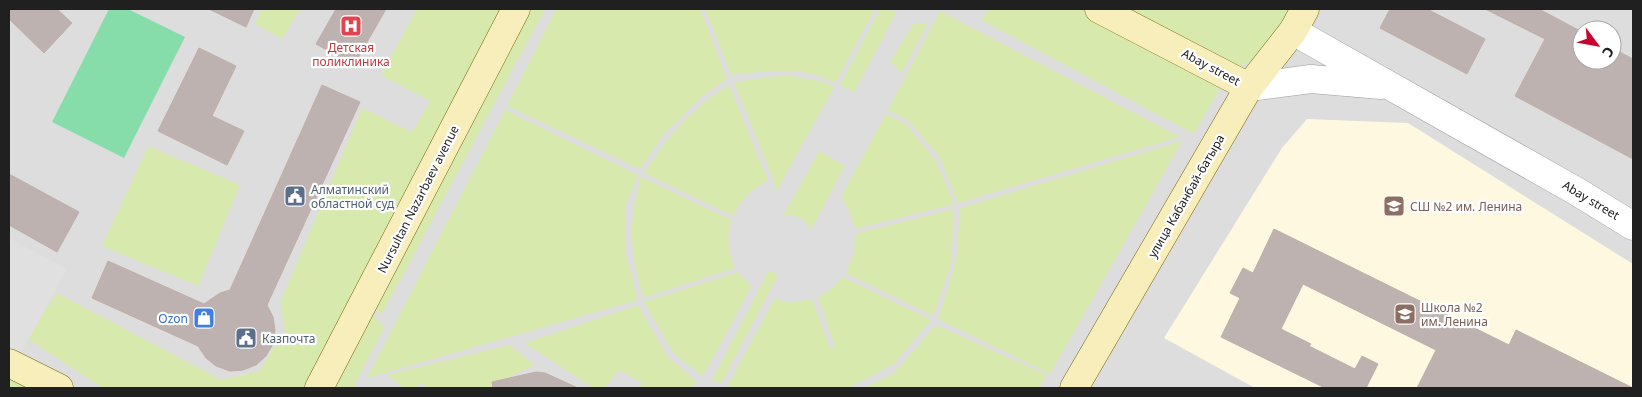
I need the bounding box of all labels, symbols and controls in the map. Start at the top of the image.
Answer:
hospital icon: Детская поликлиника [339,14,363,38]
north arrow [1572,20,1622,70]
place label: Детская поликлиника [312,39,390,70]
text: С [1598,43,1619,61]
street label: Abay street [1179,45,1244,90]
street label: Nursultan Nazarbaev avenue [373,122,463,276]
street label: улица Кабанбай-батыра [1144,131,1228,261]
street label: Abay street [1559,176,1623,224]
place label: Алматинский областной суд [311,181,395,212]
public building icon: Алматинский областной суд [283,184,307,208]
school or university icon: СШ №2 им. Ленина [1382,194,1406,218]
place label: СШ №2 им. Ленина [1410,198,1522,215]
place label: Школа №2 им. Ленина [1421,299,1488,330]
school or university icon: Школа №2 им. Ленина [1393,302,1417,326]
shop icon: Ozon [192,306,216,330]
place label: Ozon [158,310,188,327]
public building icon: Казпочта [234,326,258,350]
place label: Казпочта [262,330,316,347]

